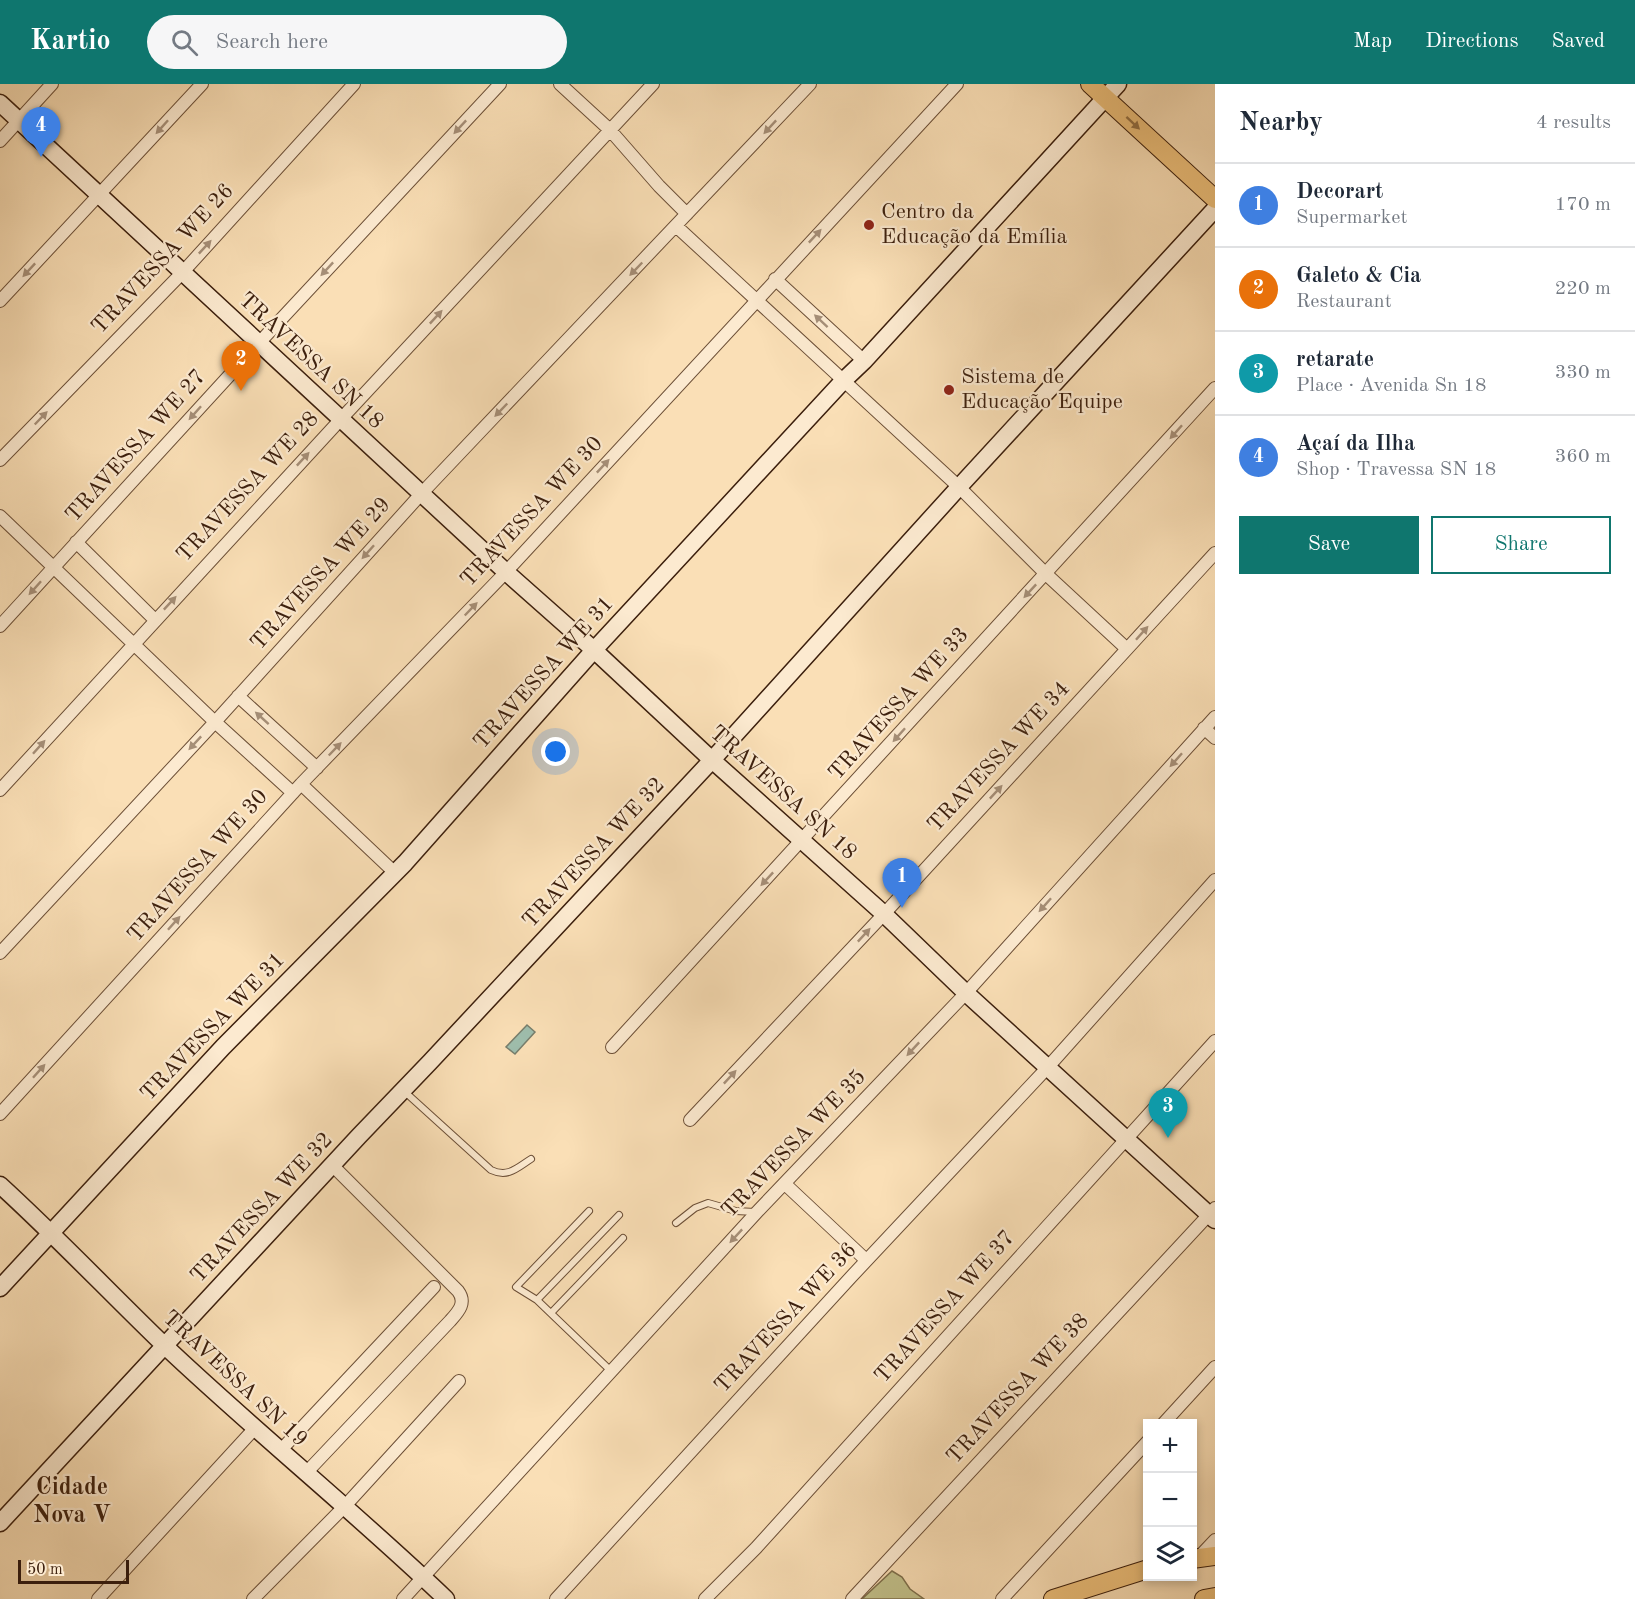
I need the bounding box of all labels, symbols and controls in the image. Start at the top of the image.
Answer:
search box [147,15,567,69]
icon: search [168,26,201,59]
text: Kartio [30,28,111,56]
text: Search here [216,31,328,53]
text: Map [1353,31,1392,52]
text: Directions [1425,31,1519,52]
text: Saved [1552,31,1605,52]
pin: 4 [22,107,60,157]
text: Nearby [1239,110,1323,136]
text: 4 results [1536,113,1611,133]
one-way arrow [1126,116,1140,130]
one-way arrow [156,119,169,134]
one-way arrow [453,119,467,134]
one-way arrow [763,119,777,134]
street label: TRAVESSA WE 26 [88,179,238,339]
text: Decorart [1296,181,1383,203]
text: 1 [1253,195,1264,215]
text: 170 m [1555,195,1611,215]
place label: Centro da Educação da Emília [881,201,1067,248]
text: Supermarket [1296,208,1407,228]
marker: Centro da Educação da Emília [862,218,876,232]
one-way arrow [808,229,821,244]
one-way arrow [198,240,211,255]
one-way arrow [629,261,643,276]
one-way arrow [320,262,334,277]
one-way arrow [23,263,37,277]
text: Galeto & Cia [1296,265,1421,287]
text: 2 [1253,279,1264,299]
text: 220 m [1555,279,1611,299]
street label: TRAVESSA SN 18 [234,289,388,433]
text: Restaurant [1296,292,1392,312]
one-way arrow [428,310,442,324]
one-way arrow [814,314,829,328]
pin: 2 [222,342,260,391]
text: retarate [1296,349,1374,371]
text: 3 [1253,363,1264,383]
text: 330 m [1555,363,1611,383]
street label: TRAVESSA WE 27 [62,365,210,527]
place label: Sistema de Educação Equipe [961,366,1123,413]
text: Place · Avenida Sn 18 [1296,376,1487,396]
marker: Sistema de Educação Equipe [942,383,956,397]
one-way arrow [495,402,509,416]
one-way arrow [188,405,202,420]
street label: TRAVESSA WE 28 [173,407,323,567]
one-way arrow [33,411,47,425]
one-way arrow [1169,424,1183,439]
street label: TRAVESSA WE 30 [457,432,607,592]
text: Açaí da Ilha [1296,433,1415,455]
text: 4 [1253,447,1264,467]
text: 360 m [1555,447,1611,467]
one-way arrow [296,452,310,467]
one-way arrow [596,459,609,474]
text: Shop · Travessa SN 18 [1296,460,1496,480]
street label: TRAVESSA WE 29 [247,493,395,655]
button: Save [1239,516,1419,574]
button: Share [1431,516,1611,574]
one-way arrow [362,544,375,559]
one-way arrow [28,580,42,595]
one-way arrow [1023,584,1037,599]
street label: TRAVESSA WE 31 [470,592,618,754]
one-way arrow [163,596,177,610]
one-way arrow [463,602,477,616]
street label: TRAVESSA WE 33 [825,623,973,785]
one-way arrow [1135,626,1148,641]
street label: TRAVESSA WE 34 [924,677,1074,837]
one-way arrow [255,712,270,725]
street label: TRAVESSA SN 18 [705,722,861,864]
one-way arrow [892,728,906,743]
one-way arrow [188,736,202,751]
your location [541,737,570,766]
one-way arrow [32,740,45,755]
one-way arrow [328,741,342,756]
one-way arrow [1170,752,1183,767]
street label: TRAVESSA WE 32 [519,773,669,933]
street label: TRAVESSA WE 30 [124,785,272,947]
one-way arrow [989,785,1002,800]
pin: 1 [882,858,922,908]
one-way arrow [761,871,774,886]
one-way arrow [1039,897,1052,912]
one-way arrow [167,916,180,931]
one-way arrow [856,928,870,942]
street label: TRAVESSA WE 31 [137,949,289,1105]
one-way arrow [907,1041,921,1055]
one-way arrow [32,1064,45,1079]
street label: TRAVESSA WE 35 [718,1066,870,1222]
one-way arrow [723,1070,736,1085]
pin: 3 [1148,1088,1188,1138]
street label: TRAVESSA WE 32 [187,1128,337,1288]
street label: TRAVESSA WE 37 [871,1226,1019,1388]
one-way arrow [729,1228,743,1243]
street label: TRAVESSA WE 36 [711,1238,861,1398]
street label: TRAVESSA SN 19 [158,1307,312,1451]
street label: TRAVESSA WE 38 [943,1309,1093,1469]
map controls [1143,1419,1197,1581]
button: + [1143,1419,1197,1473]
button: − [1143,1473,1197,1527]
district label: Cidade Nova V [33,1476,111,1528]
button: layers [1143,1527,1197,1581]
scale bar [18,1557,129,1584]
text: 50 m [27,1562,63,1578]

